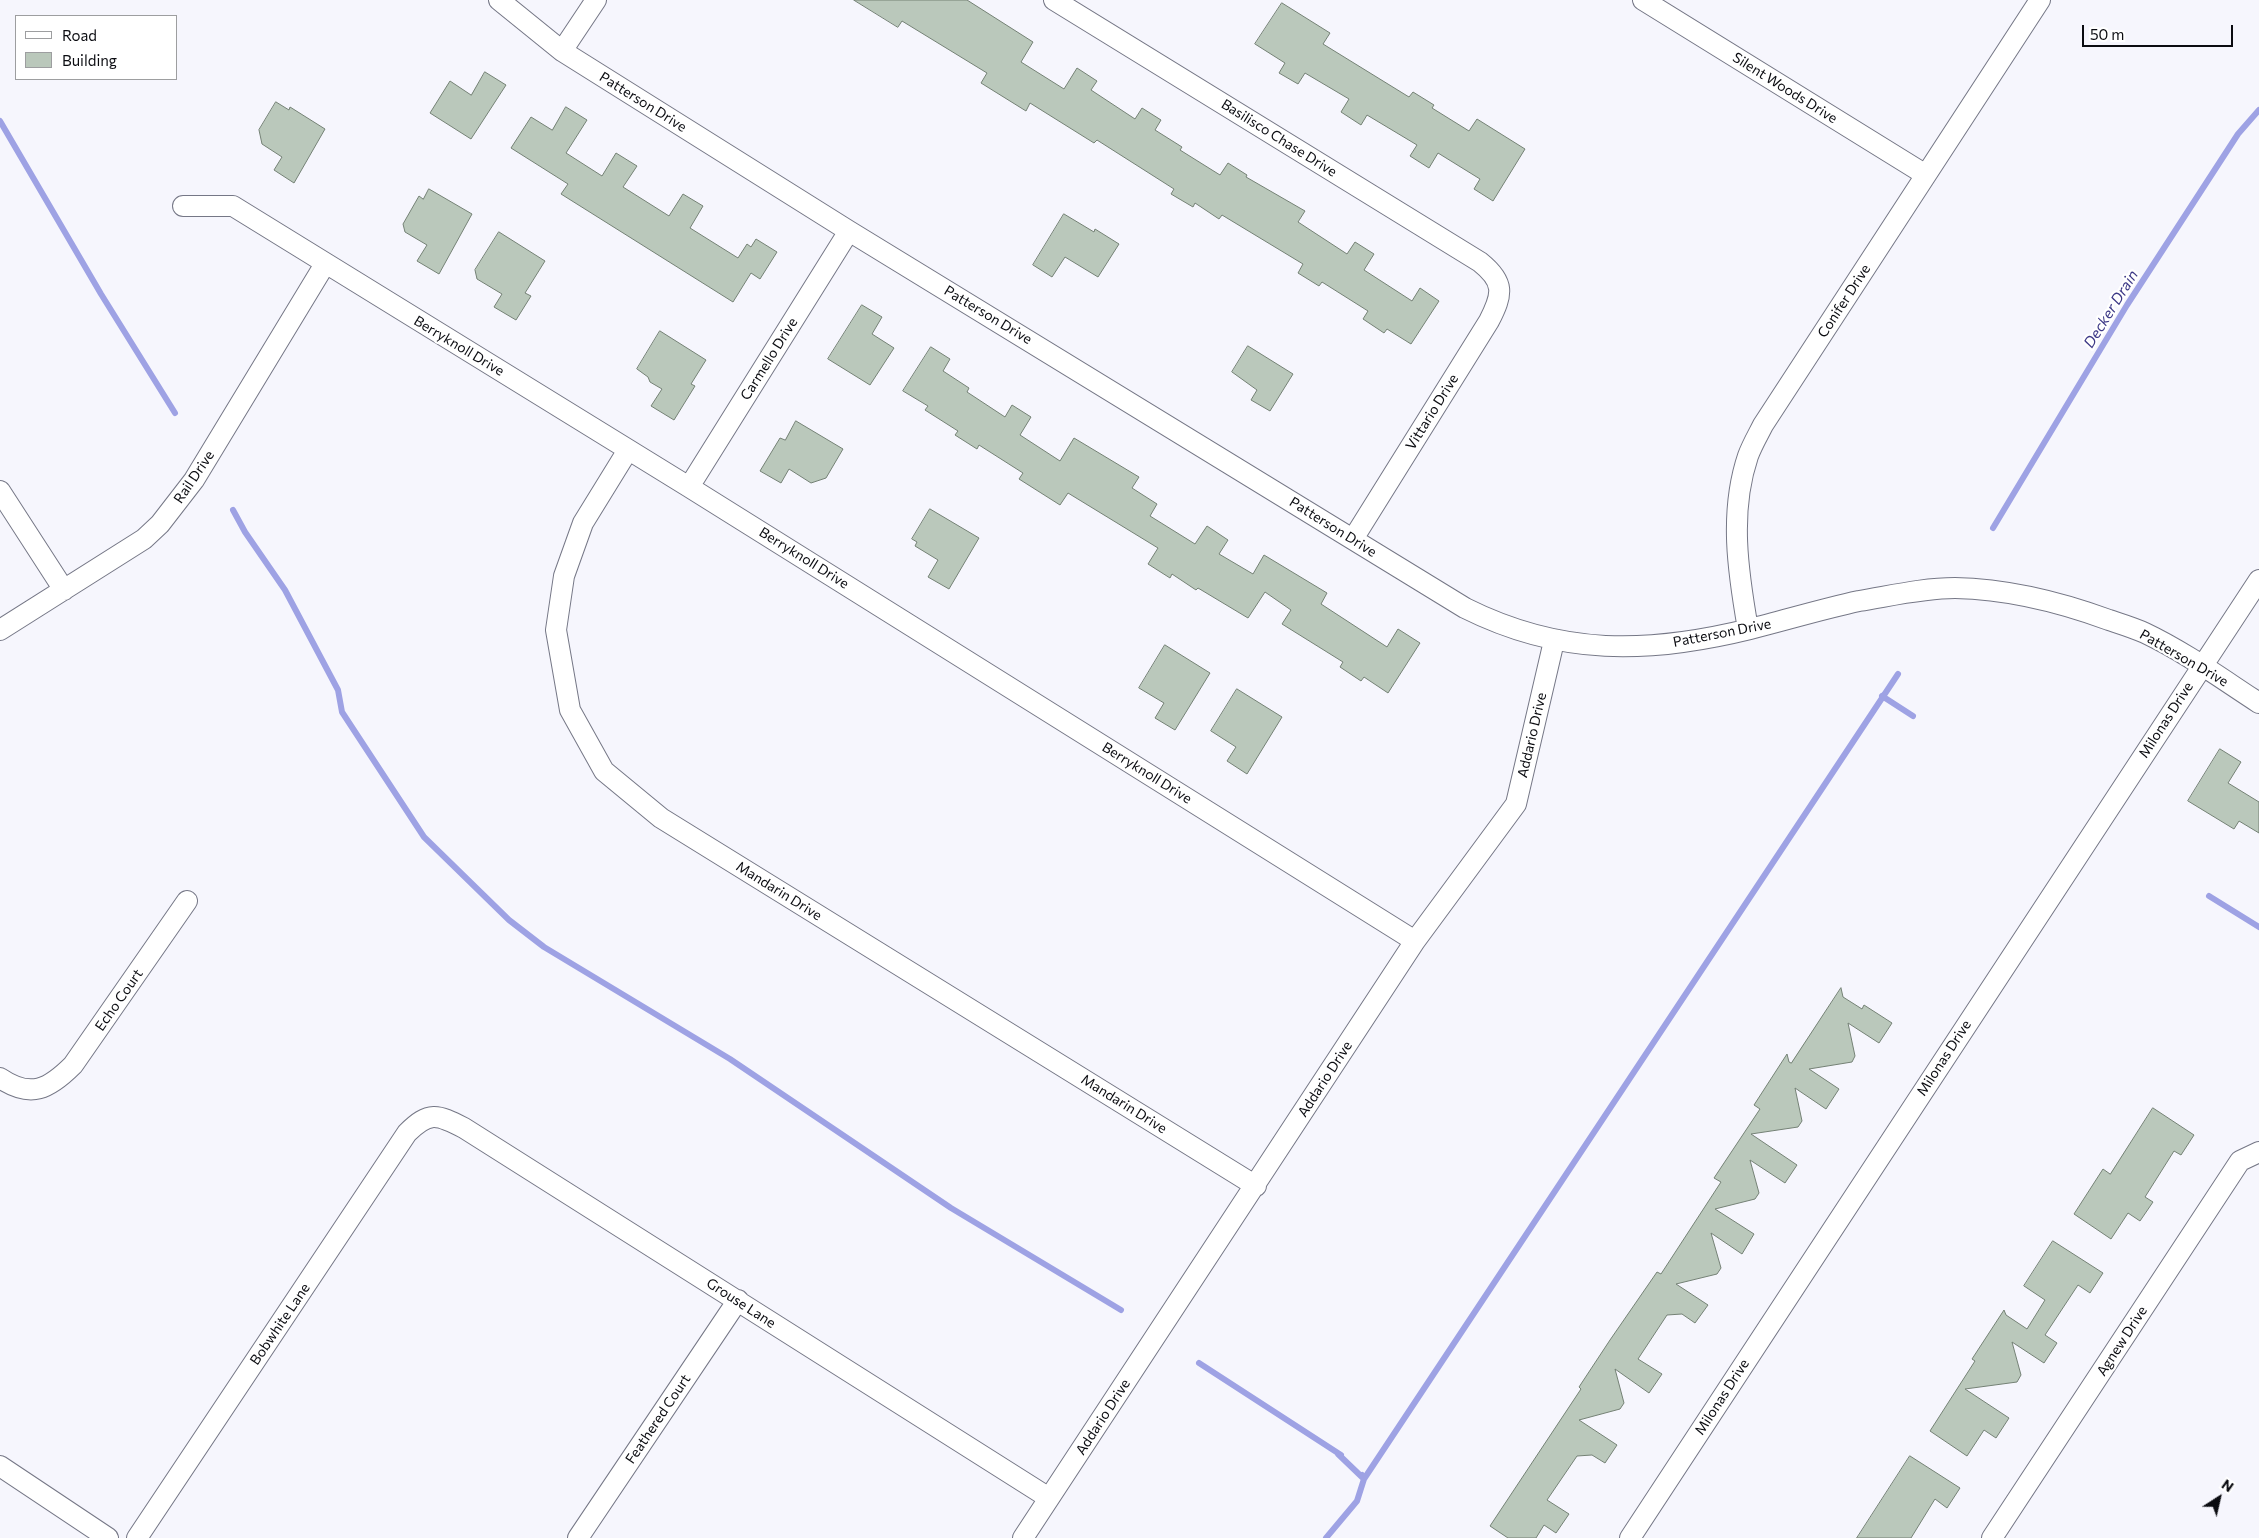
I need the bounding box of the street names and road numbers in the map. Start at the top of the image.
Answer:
street label: Silent Woods Drive [1730,49,1840,127]
street label: Patterson Drive [596,69,690,135]
street label: Basilisco Chase Drive [1218,96,1340,180]
street label: Conifer Drive [1814,261,1874,341]
street label: Patterson Drive [941,282,1035,348]
street label: Berryknoll Drive [411,312,507,380]
street label: Carmello Drive [737,315,801,403]
street label: Vittario Drive [1402,371,1462,453]
street label: Rail Drive [170,447,218,507]
street label: Patterson Drive [1286,494,1380,560]
street label: Berryknoll Drive [756,524,852,592]
street label: Patterson Drive [1672,615,1772,651]
street label: Patterson Drive [2137,626,2231,690]
street label: Milonas Drive [2135,679,2197,761]
street label: Addario Drive [1514,691,1550,779]
street label: Berryknoll Drive [1099,739,1195,807]
street label: Mandarin Drive [733,858,825,924]
street label: Echo Court [92,966,146,1034]
street label: Milonas Drive [1913,1017,1975,1099]
street label: Addario Drive [1294,1038,1356,1120]
street label: Mandarin Drive [1078,1071,1170,1137]
street label: Grouse Lane [703,1274,779,1332]
street label: Bobwhite Lane [247,1280,313,1368]
street label: Agnew Drive [2093,1303,2151,1379]
street label: Milonas Drive [1691,1356,1753,1438]
street label: Feathered Court [622,1371,694,1467]
street label: Addario Drive [1072,1376,1134,1458]

